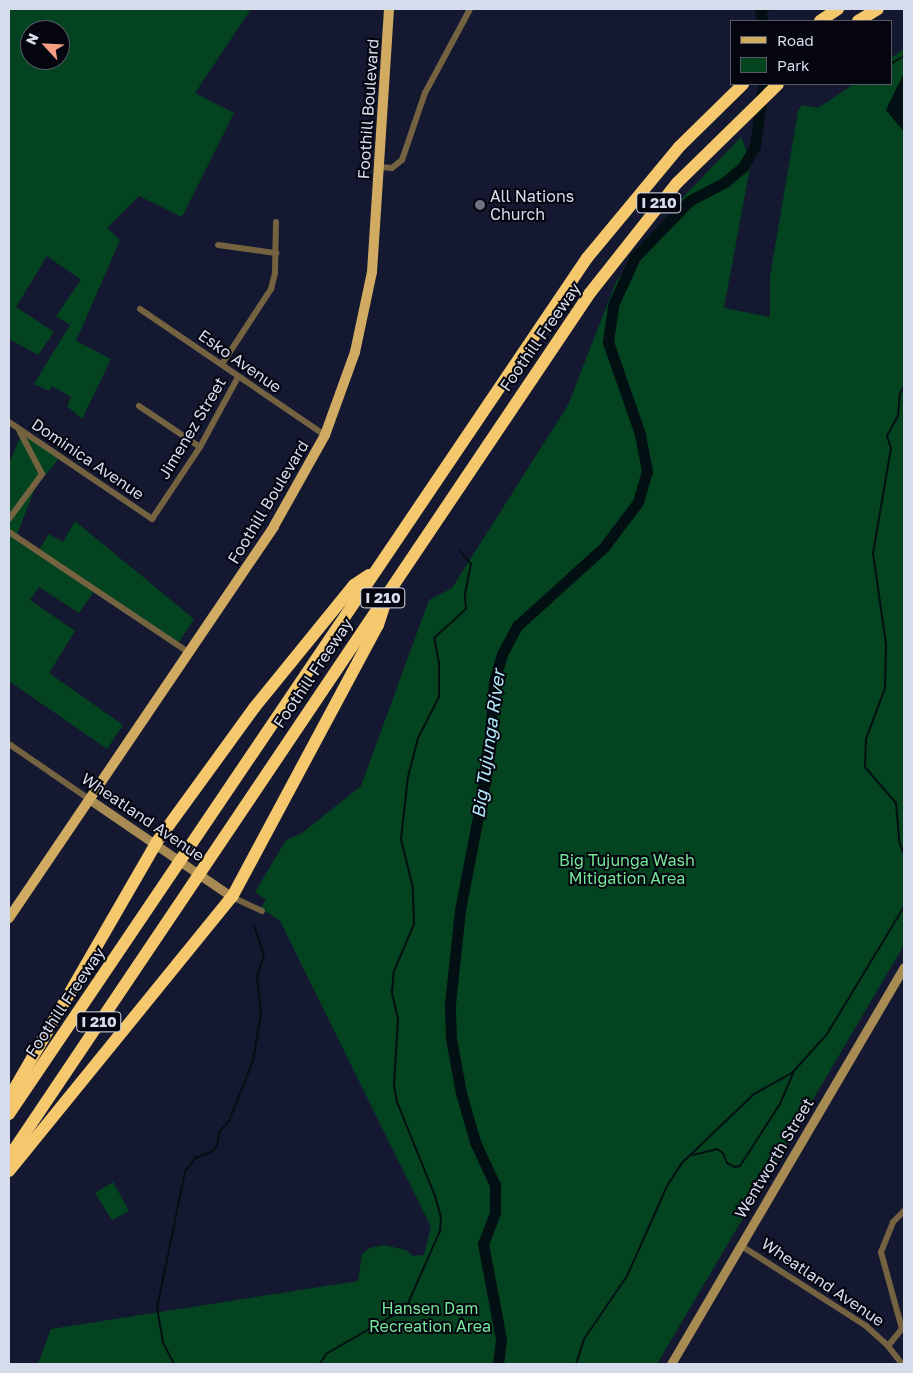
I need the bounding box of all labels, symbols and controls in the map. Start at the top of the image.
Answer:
north arrow [20,20,70,70]
legend [730,20,893,85]
text: N [22,30,42,47]
text: Road [777,31,814,49]
street label: Foothill Boulevard [354,38,382,180]
text: Park [777,56,809,74]
place label: All Nations Church [490,186,574,224]
road number: I 210 [635,190,683,216]
marker: All Nations Church [474,199,486,211]
street label: Foothill Freeway [496,279,584,395]
street label: Esko Avenue [195,325,285,397]
street label: Jimenez Street [154,374,230,482]
street label: Dominica Avenue [28,414,148,504]
street label: Foothill Boulevard [224,437,312,567]
road number: I 210 [359,586,407,610]
street label: Foothill Freeway [269,615,357,731]
water label: Big Tujunga River [467,668,509,820]
street label: Wheatland Avenue [78,769,208,865]
park label: Big Tujunga Wash Mitigation Area [559,850,695,888]
street label: Foothill Freeway [21,944,109,1060]
road number: I 210 [75,1010,123,1034]
street label: Wentworth Street [731,1094,817,1222]
street label: Wheatland Avenue [758,1234,888,1330]
park label: Hansen Dam Recreation Area [369,1298,491,1336]

